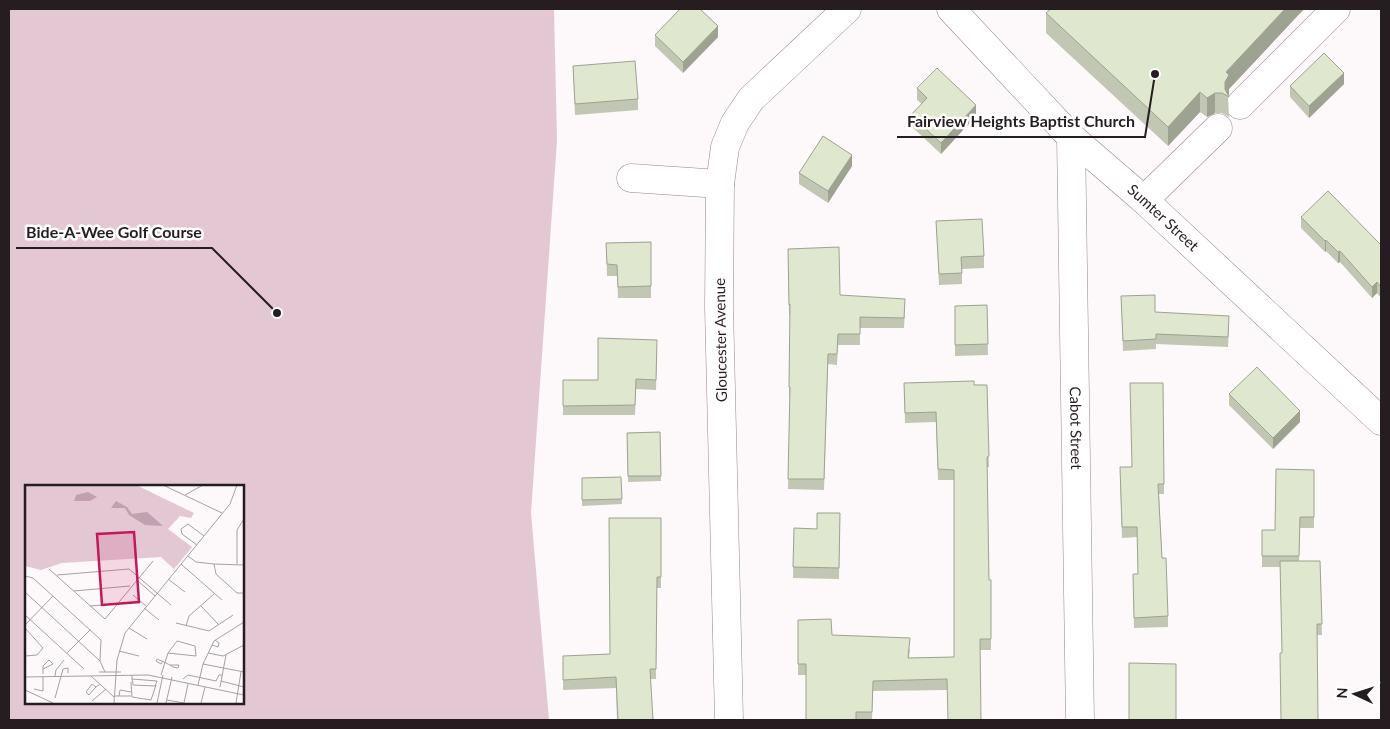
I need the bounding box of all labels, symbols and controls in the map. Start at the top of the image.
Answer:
callout: Fairview Heights Baptist Church [897,106,1145,137]
text: Fairview Heights Baptist Church [907,111,1135,130]
street label: Sumter Street [1124,180,1203,255]
callout: Bide-A-Wee Golf Course [16,217,212,248]
text: Bide-A-Wee Golf Course [26,222,202,241]
street label: Gloucester Avenue [710,278,730,402]
street label: Cabot Street [1067,386,1086,470]
inset map [25,485,244,704]
north arrow [1330,669,1380,719]
text: N [1333,687,1350,699]

